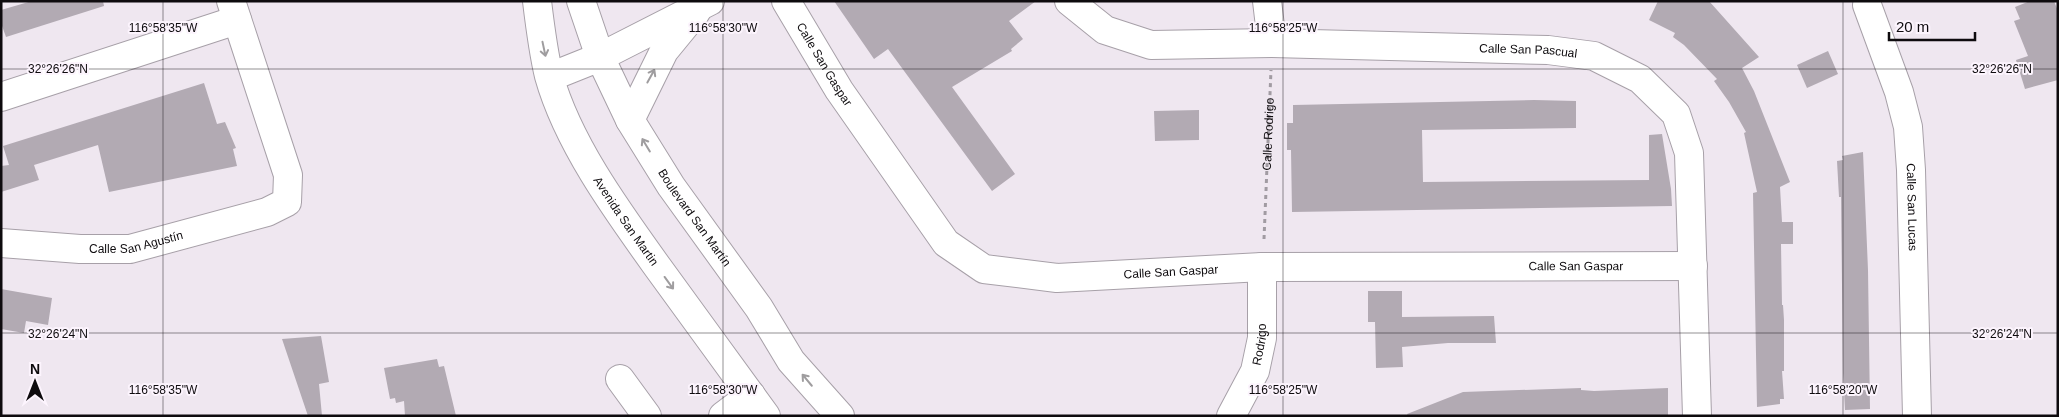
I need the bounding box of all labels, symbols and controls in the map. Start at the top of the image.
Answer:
scale bar [1889,10,1975,42]
text: 20 m [1896,18,1929,35]
street label: Calle San Gaspar [794,20,855,109]
text: 116°58'35"W [129,21,198,35]
text: 116°58'30"W [689,21,758,35]
text: 116°58'25"W [1249,21,1318,35]
one-way arrow [539,41,549,57]
street label: Calle San Pascual [1479,41,1578,61]
text: 32°26'26"N [28,62,88,76]
text: 32°26'26"N [1972,62,2032,76]
one-way arrow [647,69,656,84]
street label: Calle Rodrigo [1260,97,1277,171]
one-way arrow [640,139,650,153]
street label: Calle San Lucas [1904,163,1920,251]
street label: Boulevard San Martín [655,166,734,269]
street label: Avenida San Martin [591,174,661,268]
street label: Calle San Agustín [89,228,184,256]
street label: Calle San Gaspar [1528,259,1623,273]
street label: Calle San Gaspar [1123,262,1219,281]
one-way arrow [664,276,674,290]
street label: Rodrigo [1249,323,1269,367]
text: 32°26'24"N [28,327,88,341]
text: 32°26'24"N [1972,327,2032,341]
north arrow [10,357,60,407]
text: N [30,361,40,377]
one-way arrow [802,373,813,386]
text: 116°58'35"W [129,383,198,397]
text: 116°58'30"W [689,383,758,397]
text: 116°58'25"W [1249,383,1318,397]
text: 116°58'20"W [1809,383,1878,397]

